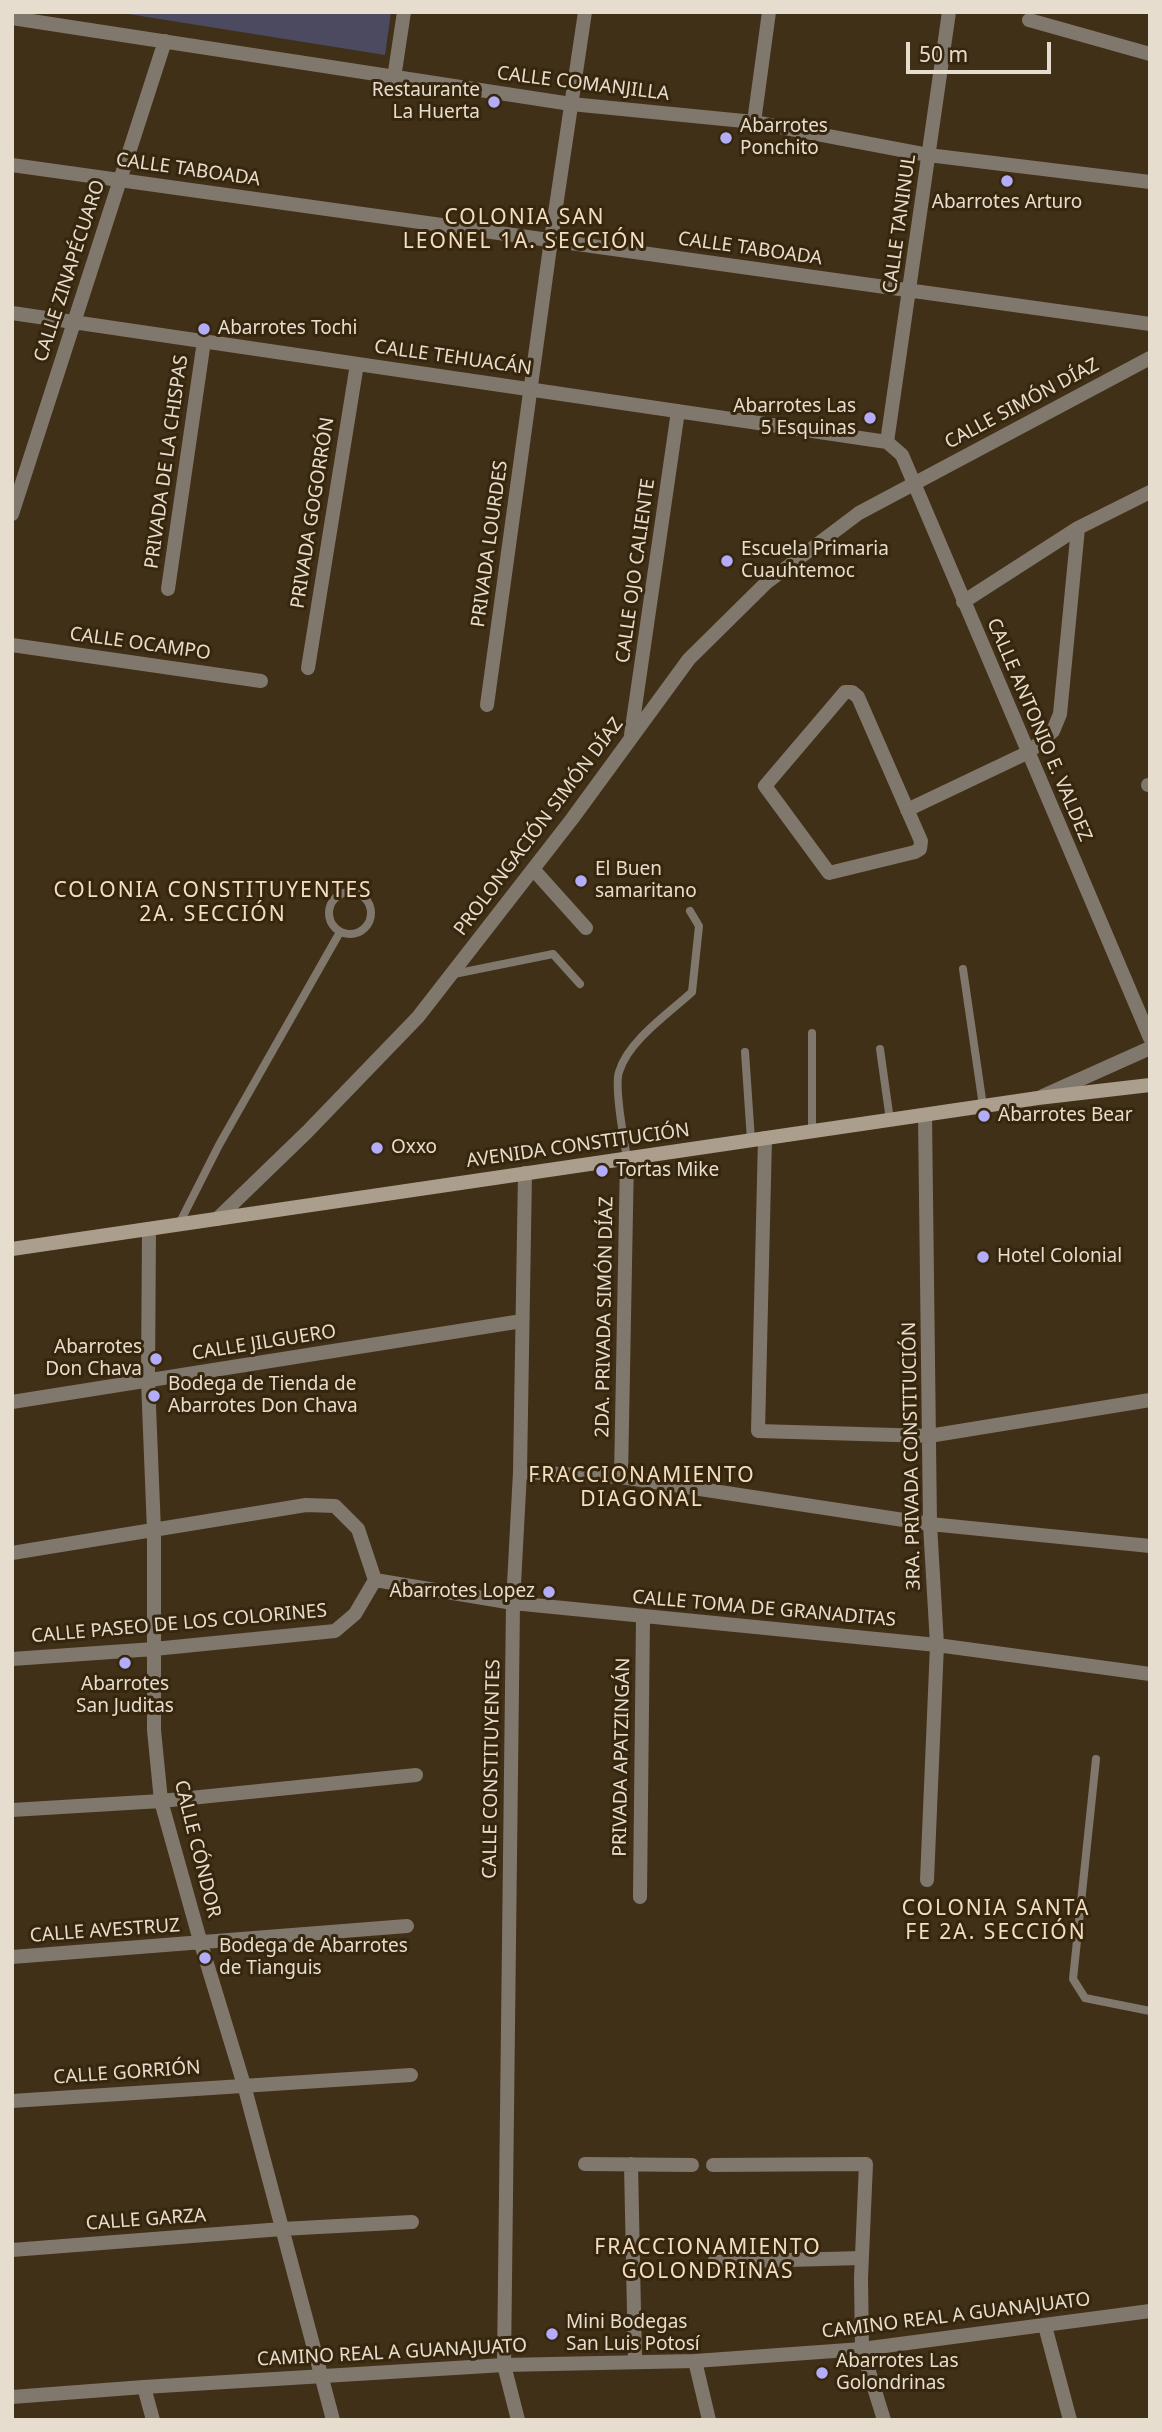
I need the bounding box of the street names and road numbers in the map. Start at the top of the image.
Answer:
street label: CALLE COMANJILLA [495,62,671,106]
street label: CALLE TABOADA [114,149,262,191]
street label: CALLE TANINUL [879,153,921,295]
street label: CALLE ZINAPÉCUARO [30,177,110,365]
street label: CALLE TABOADA [676,228,824,270]
street label: CALLE TEHUACÁN [373,336,533,380]
street label: PRIVADA DE LA CHISPAS [141,354,193,570]
street label: CALLE SIMÓN DÍAZ [941,354,1103,454]
street label: PRIVADA GOGORRÓN [287,416,339,610]
street label: PRIVADA LOURDES [467,459,513,629]
street label: CALLE OJO CALIENTE [612,477,660,665]
street label: CALLE ANTONIO E. VALDEZ [982,615,1096,845]
street label: CALLE OCAMPO [68,623,212,665]
street label: PROLONGACIÓN SIMÓN DÍAZ [450,714,628,940]
street label: AVENIDA CONSTITUCIÓN [465,1119,691,1173]
street label: 2DA. PRIVADA SIMÓN DÍAZ [591,1196,619,1438]
street label: CALLE JILGUERO [190,1320,338,1366]
street label: 3RA. PRIVADA CONSTITUCIÓN [898,1322,926,1590]
street label: CALLE TOMA DE GRANADITAS [631,1586,897,1632]
street label: CALLE PASEO DE LOS COLORINES [30,1600,328,1648]
street label: PRIVADA APATZINGÁN [609,1657,635,1857]
street label: CALLE CONSTITUYENTES [479,1659,505,1879]
street label: CALLE CÓNDOR [169,1778,225,1920]
street label: CALLE AVESTRUZ [29,1914,181,1948]
street label: CALLE GORRIÓN [53,2056,201,2090]
street label: CALLE GARZA [85,2204,207,2236]
street label: CAMINO REAL A GUANAJUATO [820,2288,1092,2344]
street label: CAMINO REAL A GUANAJUATO [256,2335,528,2371]

